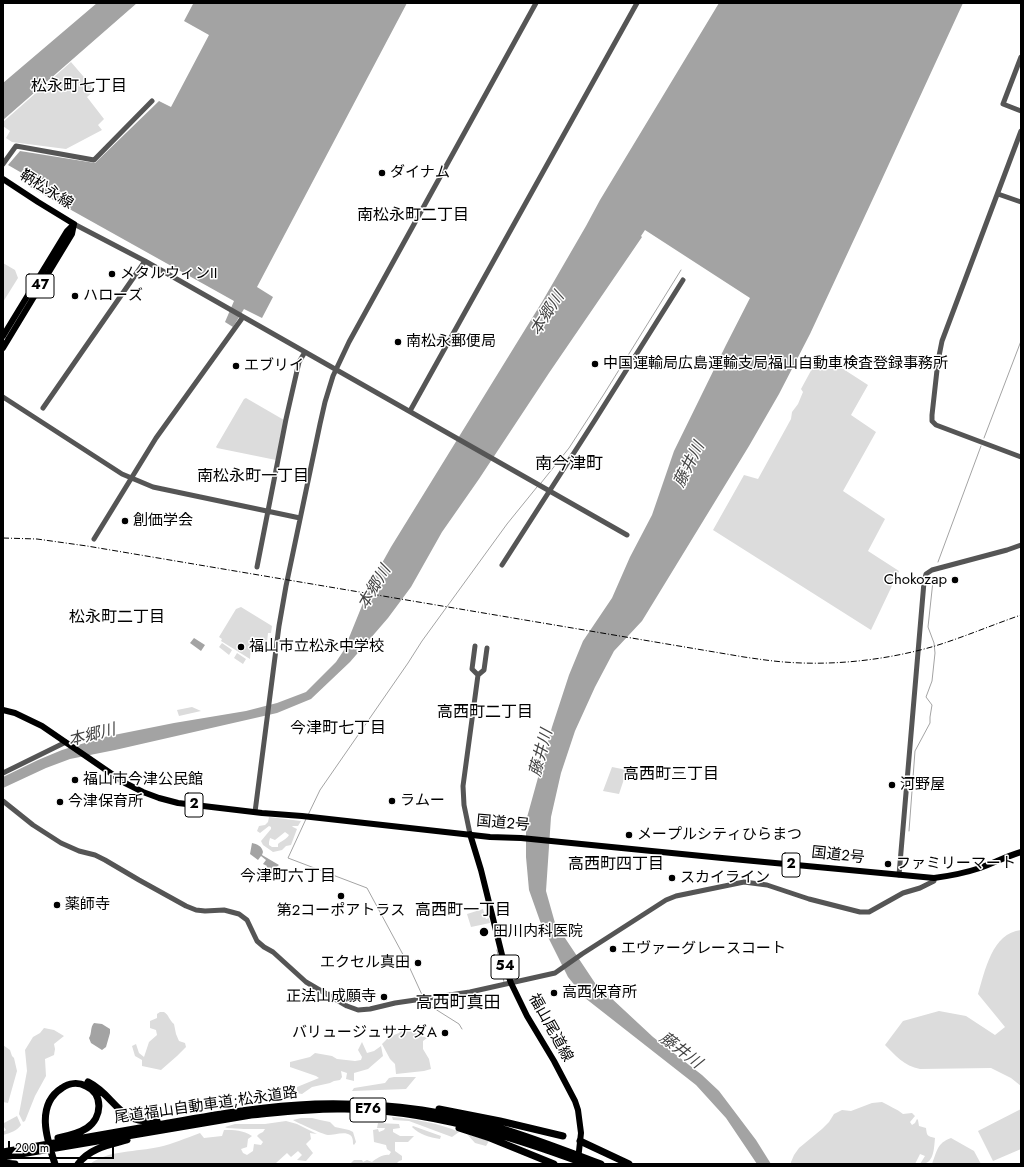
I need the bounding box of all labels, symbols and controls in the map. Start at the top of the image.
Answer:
district label: 松永町七丁目 [31,77,127,97]
place label: ダイナム [390,164,450,182]
street label: 鞆松永線 [16,166,76,214]
marker: ダイナム [377,168,387,178]
district label: 南松永町二丁目 [357,206,469,226]
place label: メタルウィンII [120,265,217,283]
marker: メタルウィンII [107,269,117,279]
road number: 47 [26,274,54,298]
place label: ハローズ [83,287,143,305]
water label: 本郷川 [527,289,569,339]
marker: ハローズ [70,291,80,301]
place label: 南松永郵便局 [406,333,496,351]
marker: 南松永郵便局 [393,337,403,347]
place label: 中国運輸局広島運輸支局福山自動車検査登録事務所 [603,355,948,373]
place label: エブリイ [244,357,304,375]
marker: 中国運輸局広島運輸支局福山自動車検査登録事務所 [590,359,600,369]
marker: エブリイ [231,361,241,371]
water label: 藤井川 [671,439,709,491]
district label: 南今津町 [535,455,603,475]
district label: 南松永町一丁目 [197,467,309,487]
place label: 創価学会 [133,512,193,530]
marker: 創価学会 [120,516,130,526]
water label: 本郷川 [354,562,396,614]
place label: Chokozap [884,571,947,589]
marker: Chokozap [950,575,960,585]
district label: 松永町二丁目 [69,608,165,628]
place label: 福山市立松永中学校 [249,638,384,656]
marker: 福山市立松永中学校 [236,642,246,652]
district label: 高西町二丁目 [437,703,533,723]
district label: 今津町七丁目 [290,719,386,739]
water label: 本郷川 [66,721,118,751]
water label: 藤井川 [527,727,557,779]
district label: 高西町三丁目 [623,765,719,785]
place label: 福山市今津公民館 [83,771,203,789]
marker: 福山市今津公民館 [70,775,80,785]
place label: 河野屋 [900,776,945,794]
marker: 河野屋 [887,780,897,790]
place label: ラムー [400,792,445,810]
place label: 今津保育所 [68,793,143,811]
road number: 2 [185,793,203,817]
marker: ラムー [387,796,397,806]
marker: 今津保育所 [55,797,65,807]
street label: 国道2号 [476,813,530,835]
place label: メープルシティひらまつ [637,826,802,844]
marker: メープルシティひらまつ [624,830,634,840]
street label: 国道2号 [810,844,866,868]
road number: 2 [782,853,800,877]
district label: 高西町四丁目 [568,855,664,875]
place label: ファミリーマート [896,855,1016,873]
marker: ファミリーマート [883,859,893,869]
district label: 今津町六丁目 [240,867,336,887]
place label: スカイライン [680,869,770,887]
marker: スカイライン [667,873,677,883]
marker: 第2コーポアトラス [336,891,346,901]
place label: 薬師寺 [65,896,110,914]
marker: 薬師寺 [52,900,62,910]
district label: 高西町一丁目 [415,901,511,921]
place label: 第2コーポアトラス [277,902,405,920]
place label: 田川内科医院 [493,923,583,941]
marker: 田川内科医院 [478,926,490,938]
place label: エヴァーグレースコート [621,940,786,958]
marker: エヴァーグレースコート [608,944,618,954]
place label: エクセル真田 [320,954,410,972]
road number: 54 [491,955,519,979]
marker: エクセル真田 [413,958,423,968]
place label: 高西保育所 [562,984,637,1002]
place label: 正法山成願寺 [286,988,376,1006]
marker: 高西保育所 [549,988,559,998]
street label: 福山尾道線 [524,991,576,1065]
marker: 正法山成願寺 [379,992,389,1002]
district label: 高西町真田 [416,994,500,1014]
place label: バリュージュサナダA [292,1024,437,1042]
marker: バリュージュサナダA [440,1028,450,1038]
water label: 藤井川 [655,1029,705,1073]
street label: 尾道福山自動車道;松永道路 [113,1084,299,1128]
road number: E76 [350,1098,386,1122]
scale bar [10,1133,116,1159]
text: 200 m [15,1139,49,1157]

